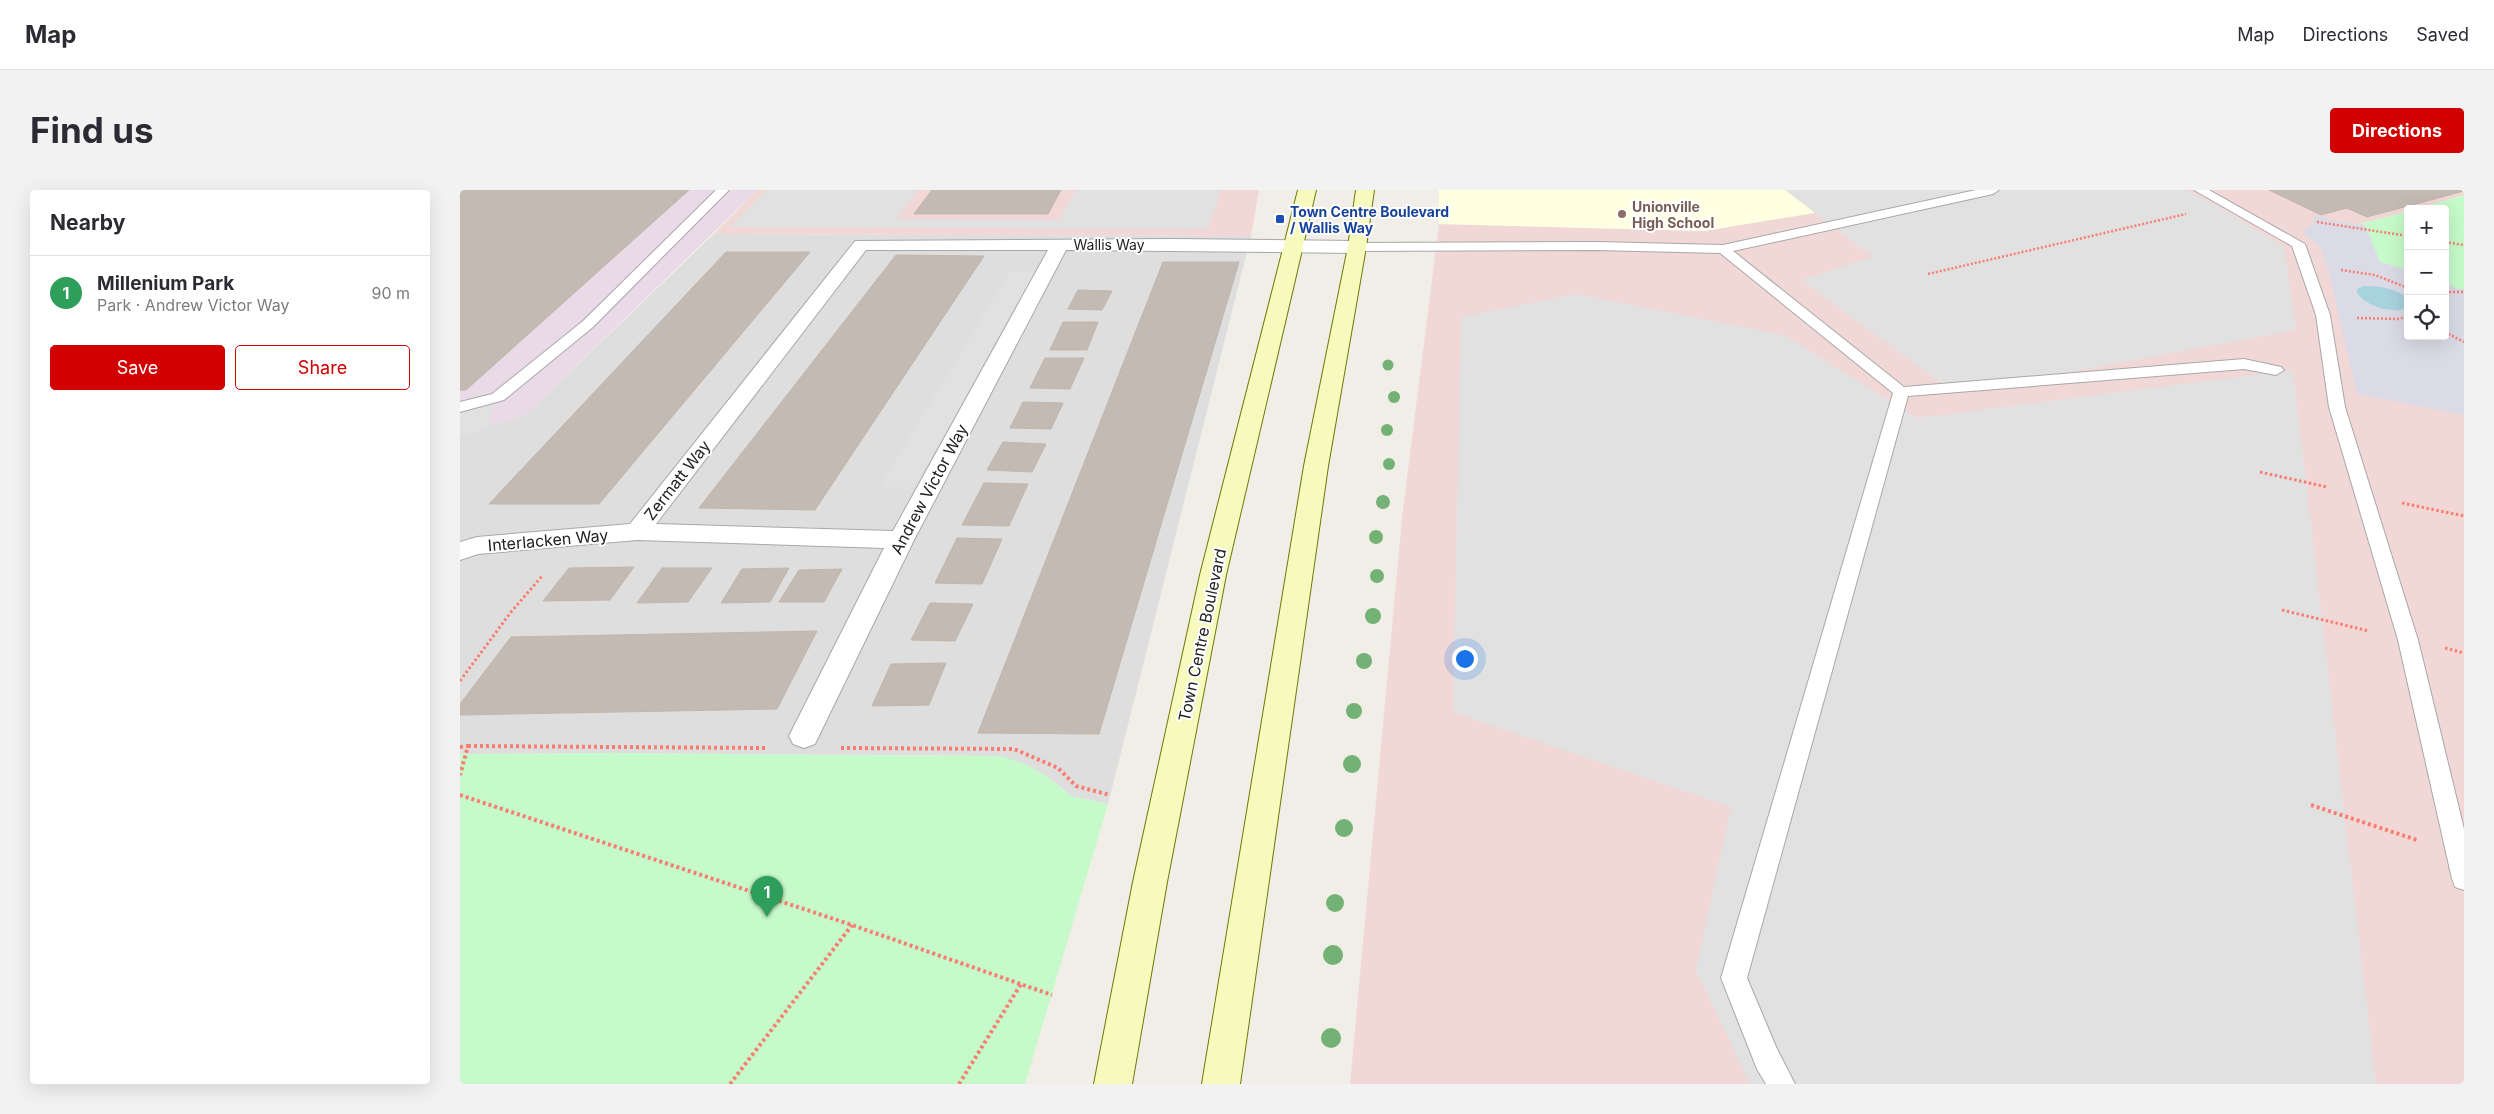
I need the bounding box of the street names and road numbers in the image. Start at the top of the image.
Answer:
street label: Wallis Way [1073,236,1145,253]
street label: Andrew Victor Way [886,420,972,558]
street label: Zermatt Way [640,436,714,524]
street label: Interlacken Way [487,525,609,555]
street label: Town Centre Boulevard [1174,547,1230,723]

